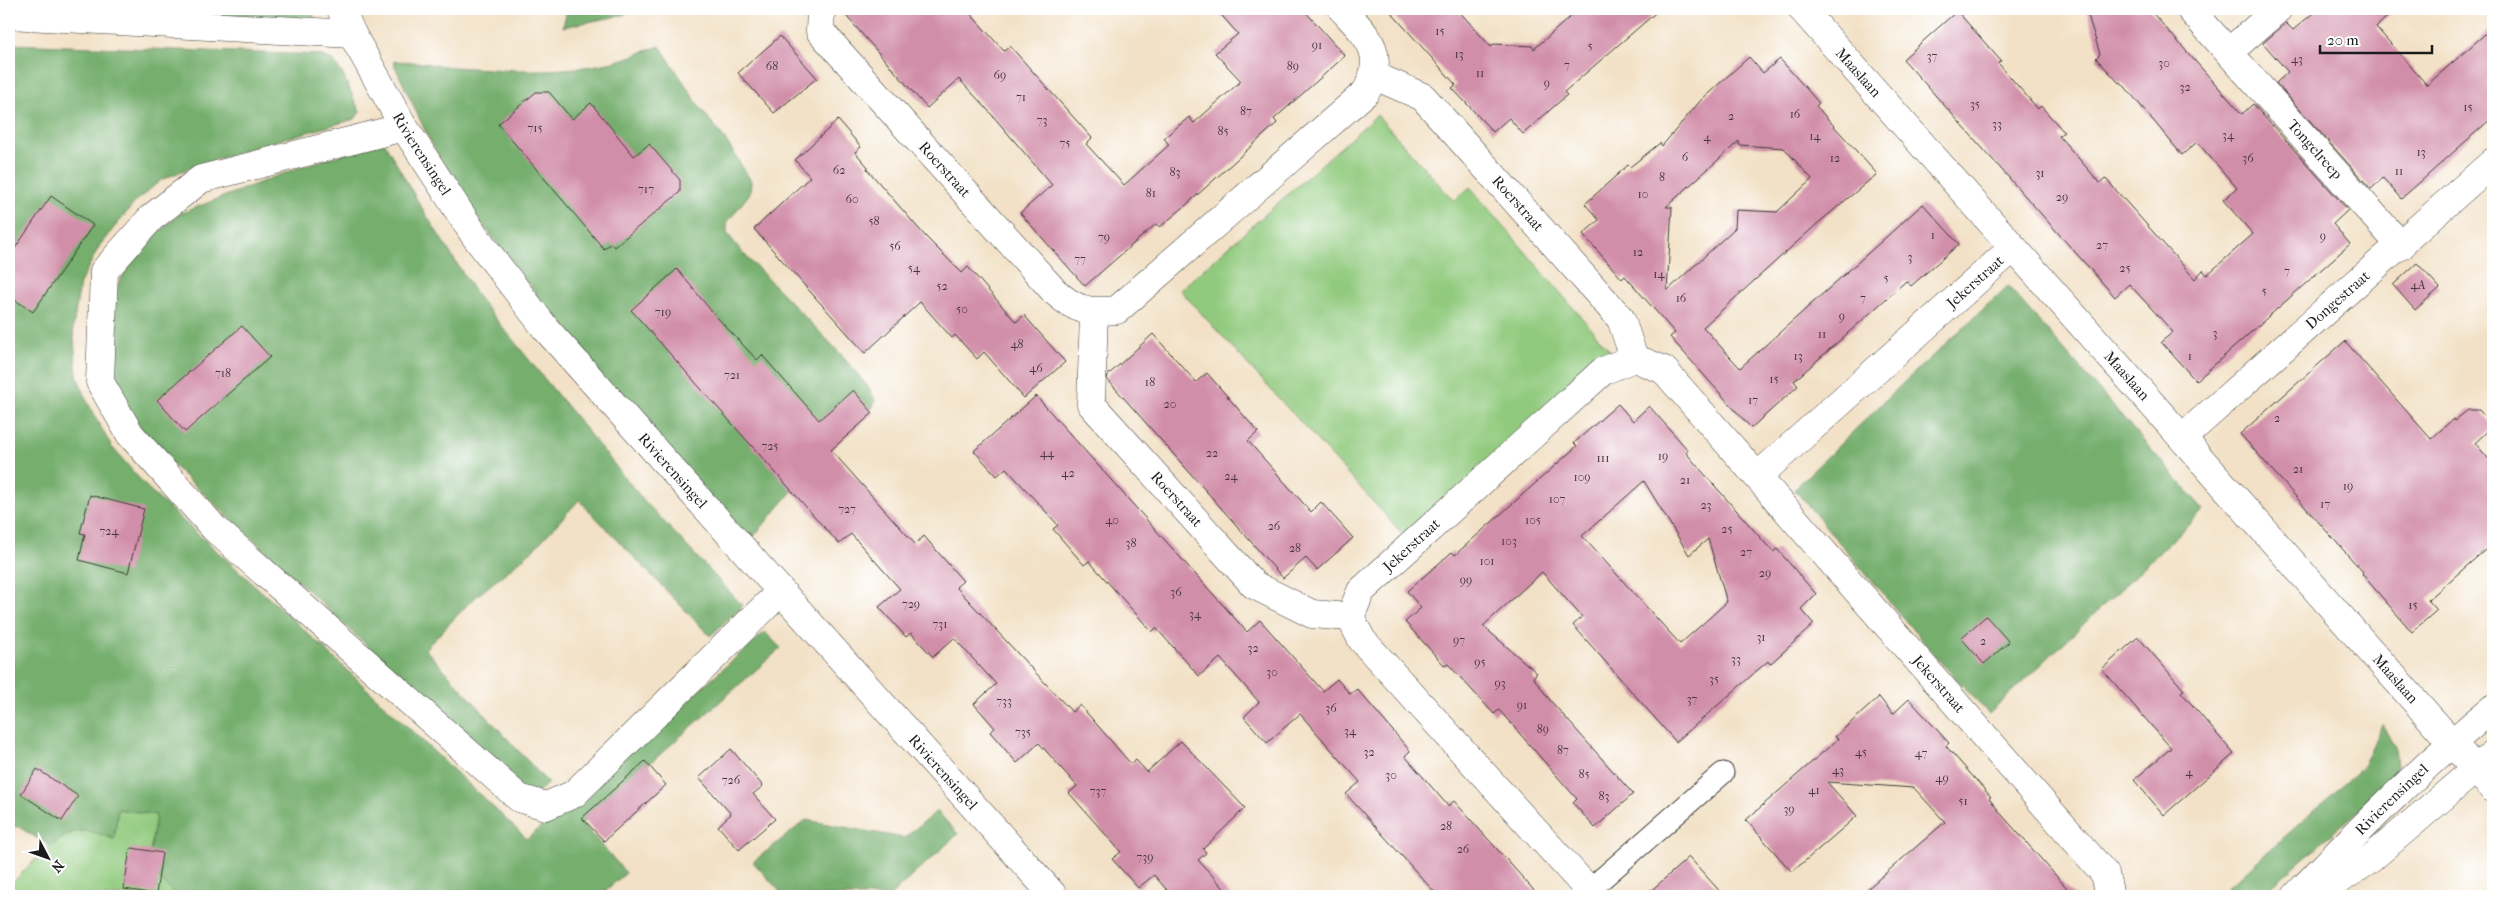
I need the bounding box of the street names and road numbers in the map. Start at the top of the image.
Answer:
street label: Maaslaan [1832,44,1885,101]
street label: Rivierensingel [389,109,455,199]
street label: Tongelreep [2284,116,2346,183]
street label: Roerstraat [915,138,975,202]
street label: Roerstraat [1488,172,1548,236]
street label: Jekerstraat [1942,251,2008,313]
street label: Dongestraat [2302,266,2374,333]
street label: Maaslaan [2100,347,2154,404]
street label: Rivierensingel [634,429,711,512]
street label: Roerstraat [1147,468,1207,531]
street label: Jekerstraat [1379,514,1444,576]
street label: Jekerstraat [1908,651,1969,717]
street label: Maaslaan [2369,651,2422,708]
street label: Rivierensingel [905,731,981,814]
street label: Rivierensingel [2351,760,2432,839]

